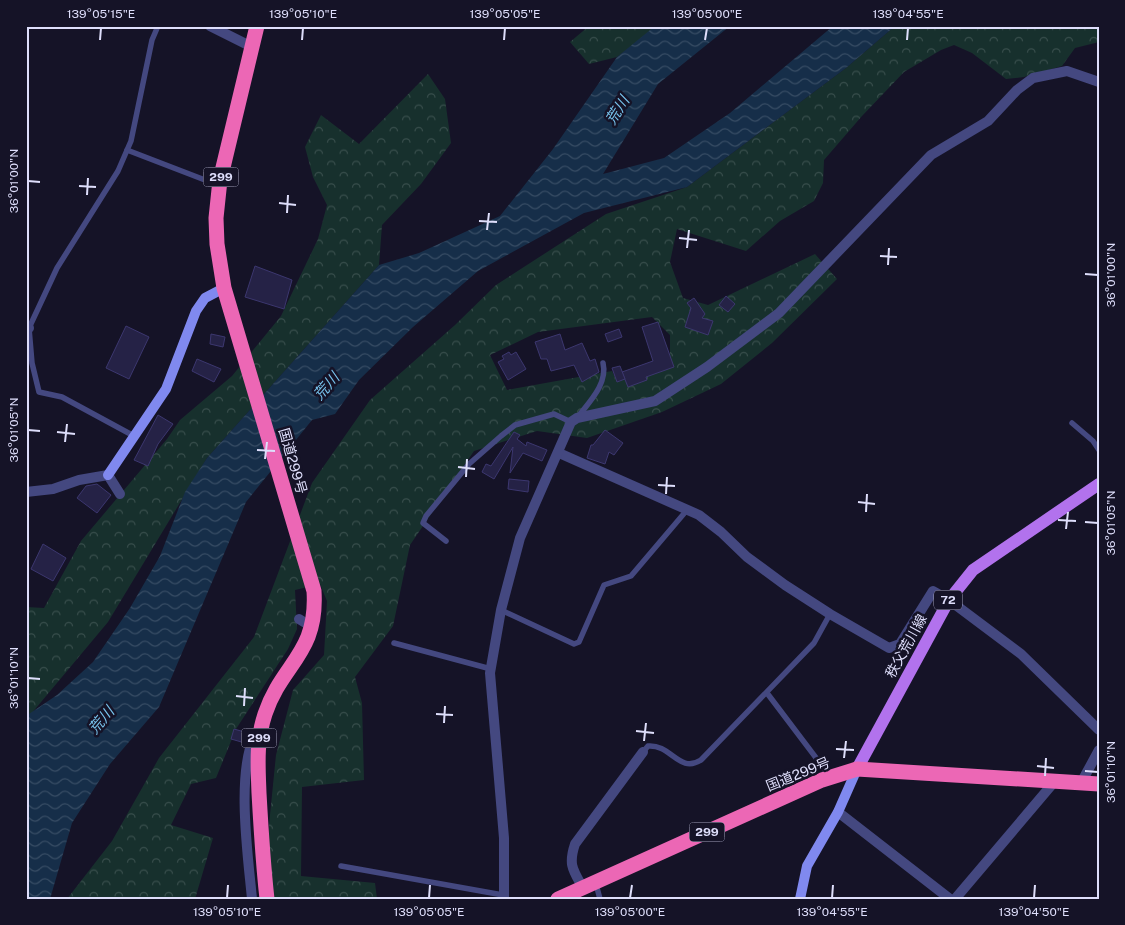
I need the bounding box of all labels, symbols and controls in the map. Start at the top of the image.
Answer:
text: 139°05'15"E [67,7,135,21]
text: 139°05'10"E [269,7,337,21]
text: 139°05'05"E [469,7,541,21]
text: 139°05'00"E [672,7,742,21]
text: 139°04'55"E [872,7,944,21]
water label: 荒川 [602,91,633,127]
text: 36°01'00"N [7,149,21,213]
road number: 299 [204,168,238,186]
text: 36°01'00"N [1104,243,1118,307]
water label: 荒川 [310,368,344,403]
text: 36°01'05"N [7,398,21,462]
street label: 国道299号 [276,426,310,496]
text: 36°01'05"N [1104,491,1118,555]
road number: 72 [934,590,962,610]
street label: 秩父荒川線 [882,612,930,680]
text: 36°01'10"N [7,647,21,709]
water label: 荒川 [85,702,118,737]
road number: 299 [242,728,276,748]
text: 36°01'10"N [1104,741,1118,803]
street label: 国道299号 [764,754,832,794]
road number: 299 [690,822,724,842]
text: 139°05'10"E [193,905,261,919]
text: 139°05'05"E [393,905,465,919]
text: 139°05'00"E [595,905,665,919]
text: 139°04'55"E [796,905,868,919]
text: 139°04'50"E [999,905,1069,919]

